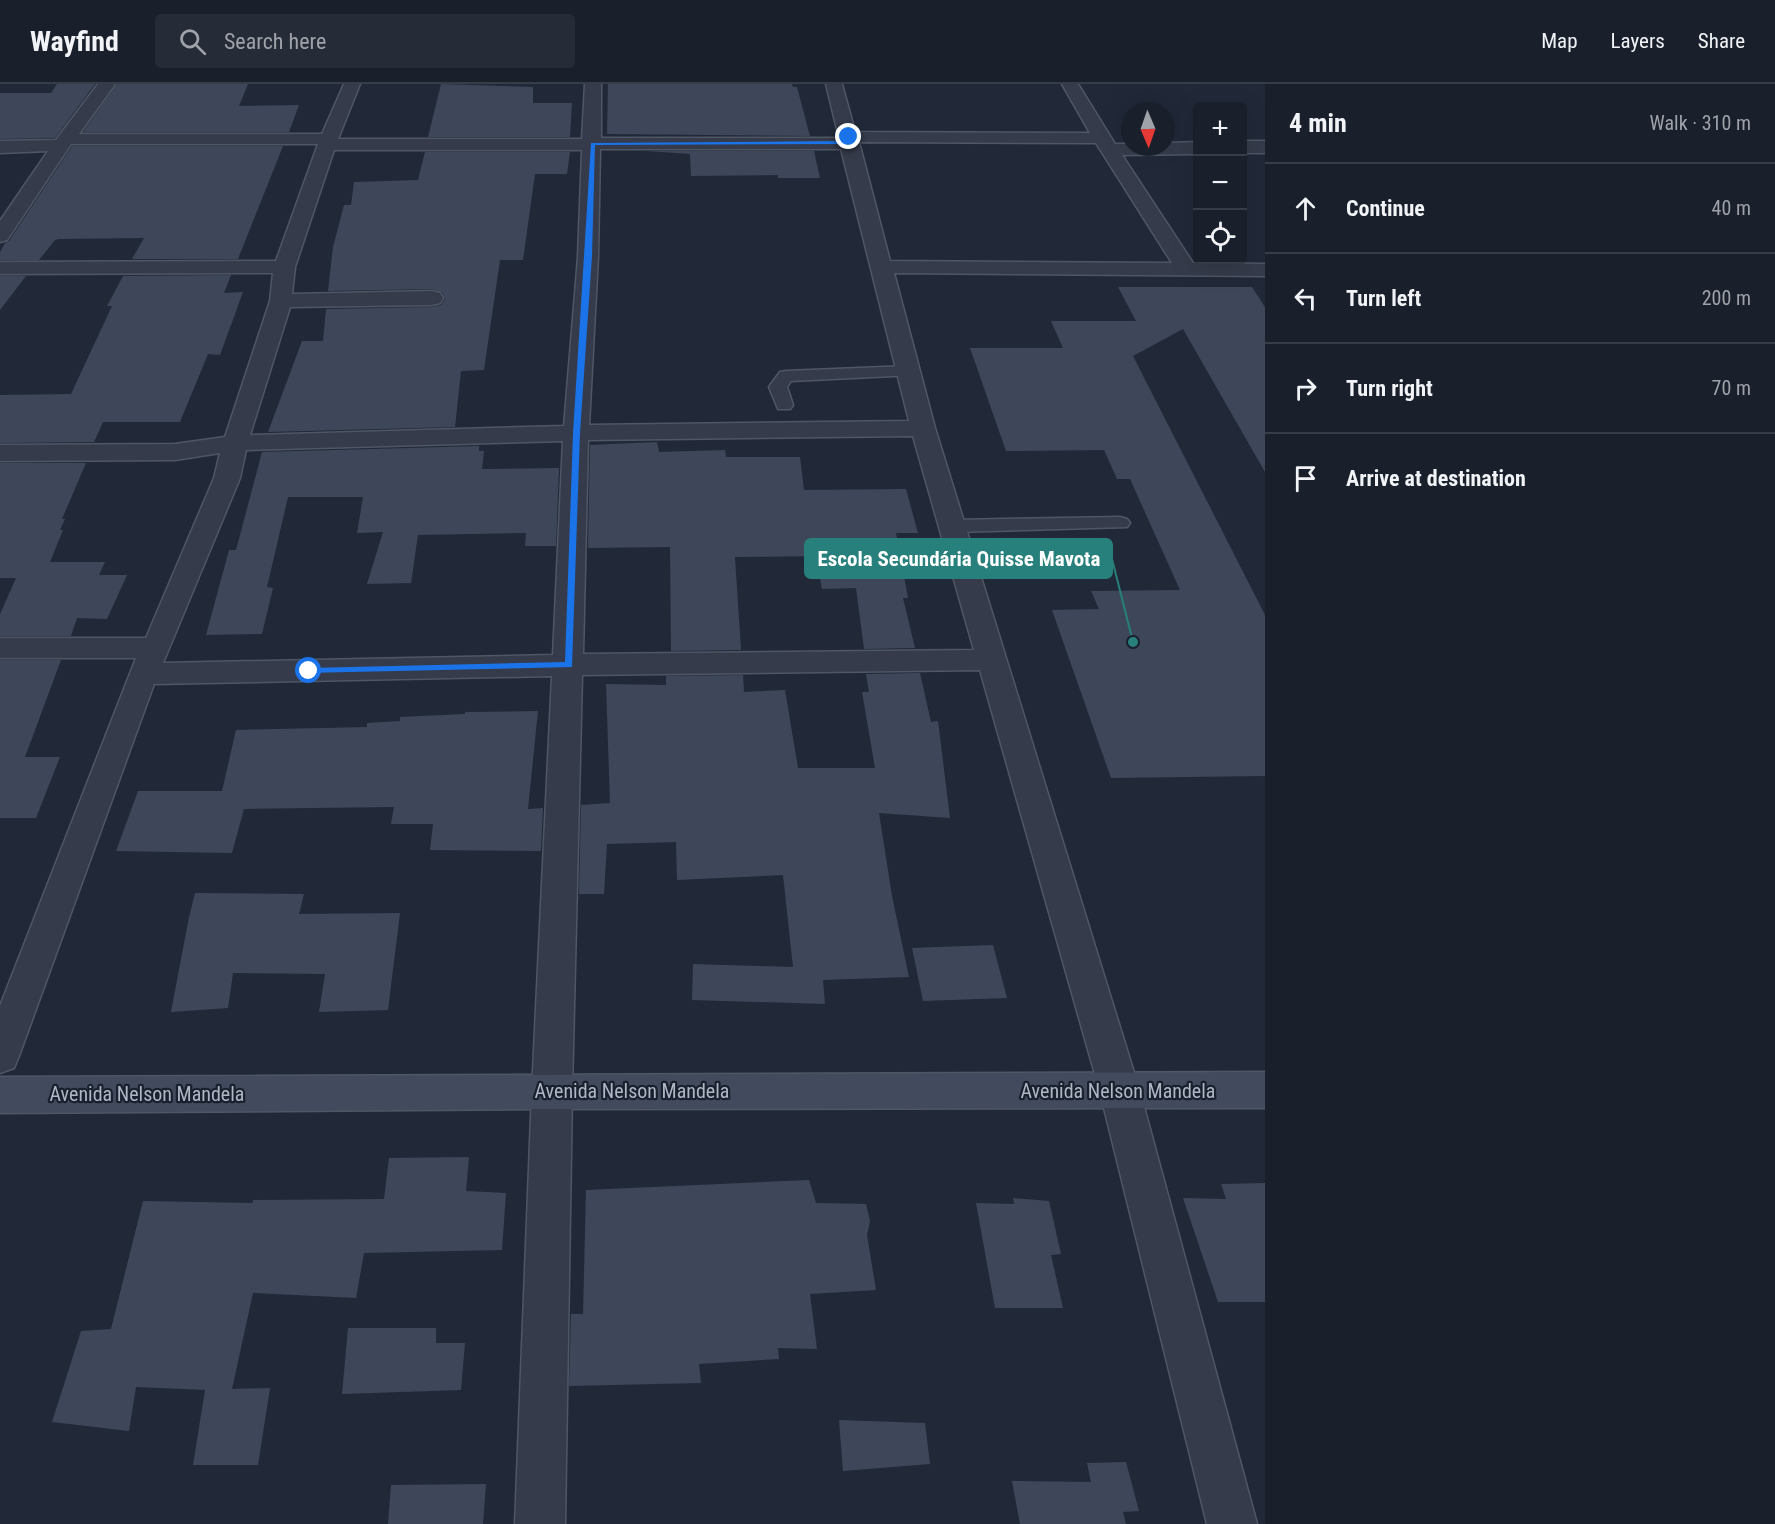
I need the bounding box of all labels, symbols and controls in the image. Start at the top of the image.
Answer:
search box [155,14,575,68]
text: Wayfind [30,25,119,58]
icon: search [176,25,209,58]
text: Search here [224,29,326,54]
text: Map [1541,29,1578,53]
text: Layers [1611,29,1665,53]
text: Share [1698,29,1745,53]
north arrow [1121,102,1175,156]
map controls [1193,102,1247,264]
button: + [1193,102,1247,156]
text: 4 min [1289,108,1347,138]
text: Walk · 310 m [1650,111,1751,135]
route end [835,123,861,149]
button: − [1193,156,1247,210]
icon: ahead [1289,192,1322,225]
text: Continue [1346,196,1425,221]
text: 40 m [1712,196,1751,220]
button: locate [1193,210,1247,264]
icon: left [1289,282,1322,315]
text: Turn left [1346,286,1421,311]
text: 200 m [1702,286,1751,310]
icon: right [1289,372,1322,405]
text: Turn right [1346,376,1433,401]
text: 70 m [1712,376,1751,400]
icon: arrive [1289,462,1322,495]
text: Arrive at destination [1346,466,1526,491]
callout: Escola Secundária Quisse Mavota [805,539,1112,578]
text: Escola Secundária Quisse Mavota [818,547,1101,571]
route start [295,657,321,683]
street label: Avenida Nelson Mandela [535,1079,729,1103]
street label: Avenida Nelson Mandela [1021,1079,1215,1103]
street label: Avenida Nelson Mandela [50,1082,244,1106]

